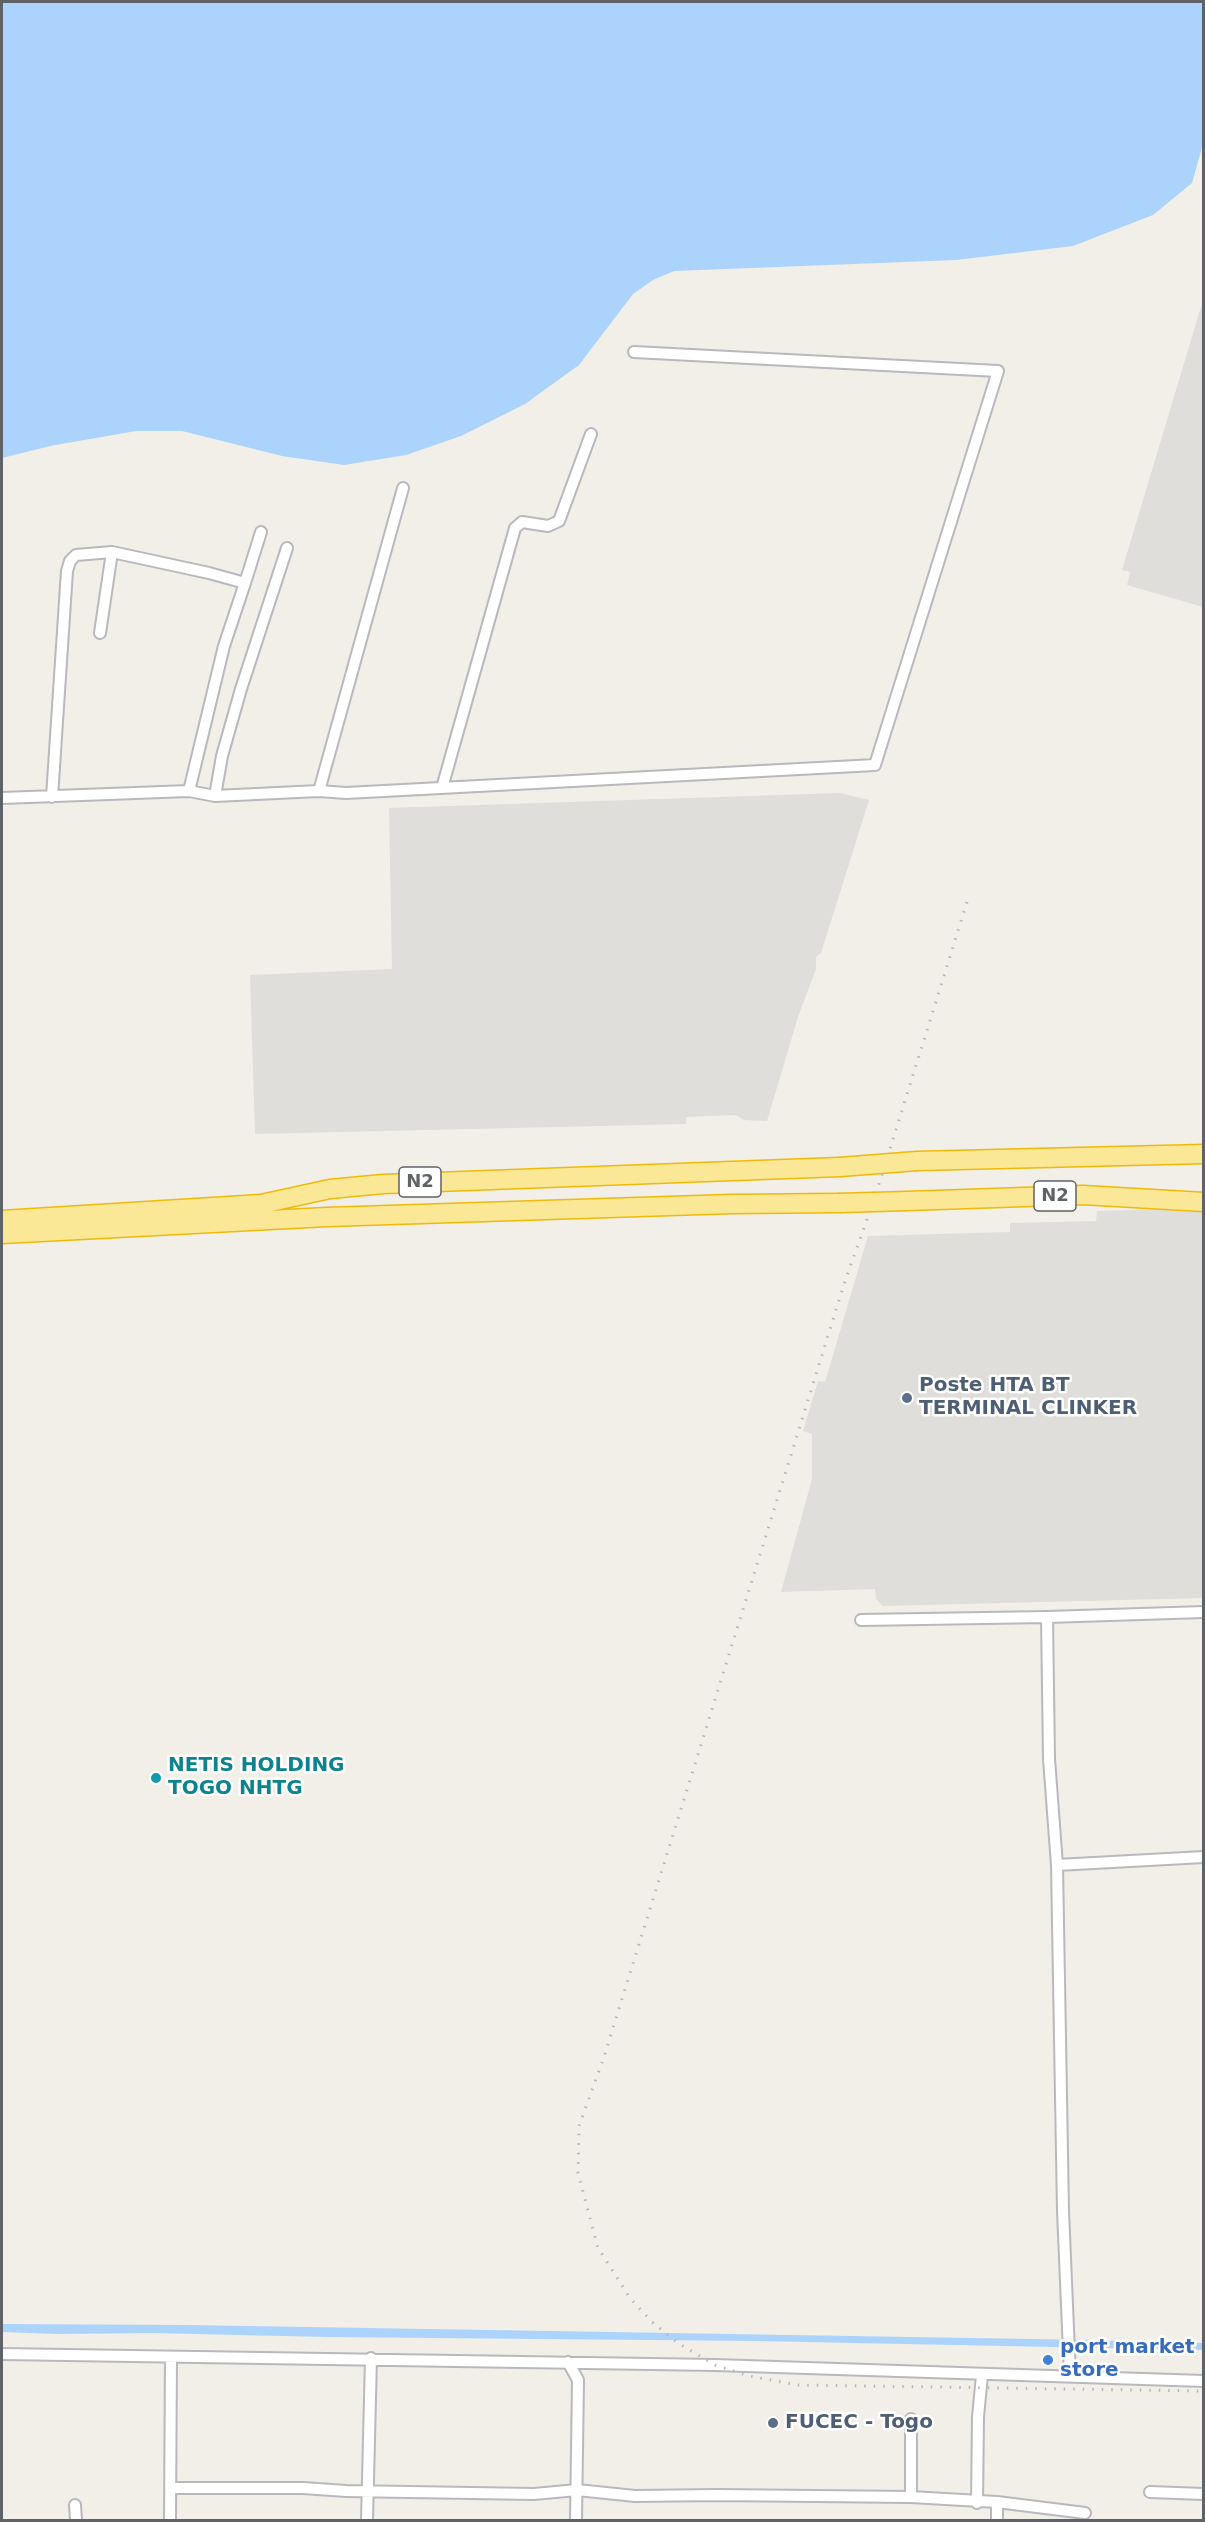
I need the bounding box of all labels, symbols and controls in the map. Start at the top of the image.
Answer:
road number: N2 [399,1167,441,1197]
road number: N2 [1034,1181,1076,1211]
place label: Poste HTA BT TERMINAL CLINKER [919,1374,1137,1421]
marker: Poste HTA BT TERMINAL CLINKER [900,1391,914,1405]
place label: NETIS HOLDING TOGO NHTG [168,1754,345,1801]
marker: NETIS HOLDING TOGO NHTG [149,1771,163,1785]
place label: port market store [1060,2336,1195,2383]
marker: port market store [1041,2353,1055,2367]
place label: FUCEC - Togo [785,2411,933,2435]
marker: FUCEC - Togo [766,2416,780,2430]

